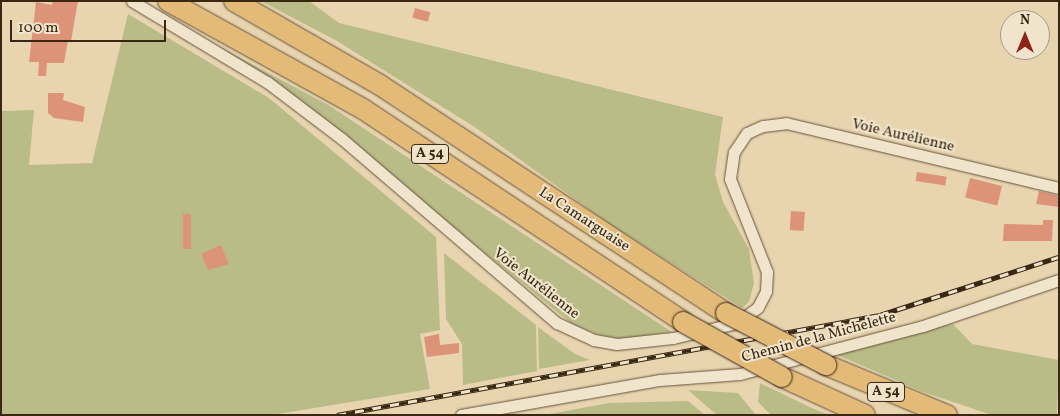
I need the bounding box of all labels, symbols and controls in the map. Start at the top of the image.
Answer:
scale bar [12,10,169,42]
north arrow [1000,10,1050,60]
text: N [1020,11,1030,30]
text: 100 m [18,18,58,39]
street label: Voie Aurélienne [850,115,956,157]
road number: A 54 [410,142,450,166]
street label: La Camarguaise [535,184,633,256]
street label: Voie Aurélienne [489,245,583,323]
street label: Chemin de la Michelette [740,309,898,367]
road number: A 54 [866,381,906,404]

